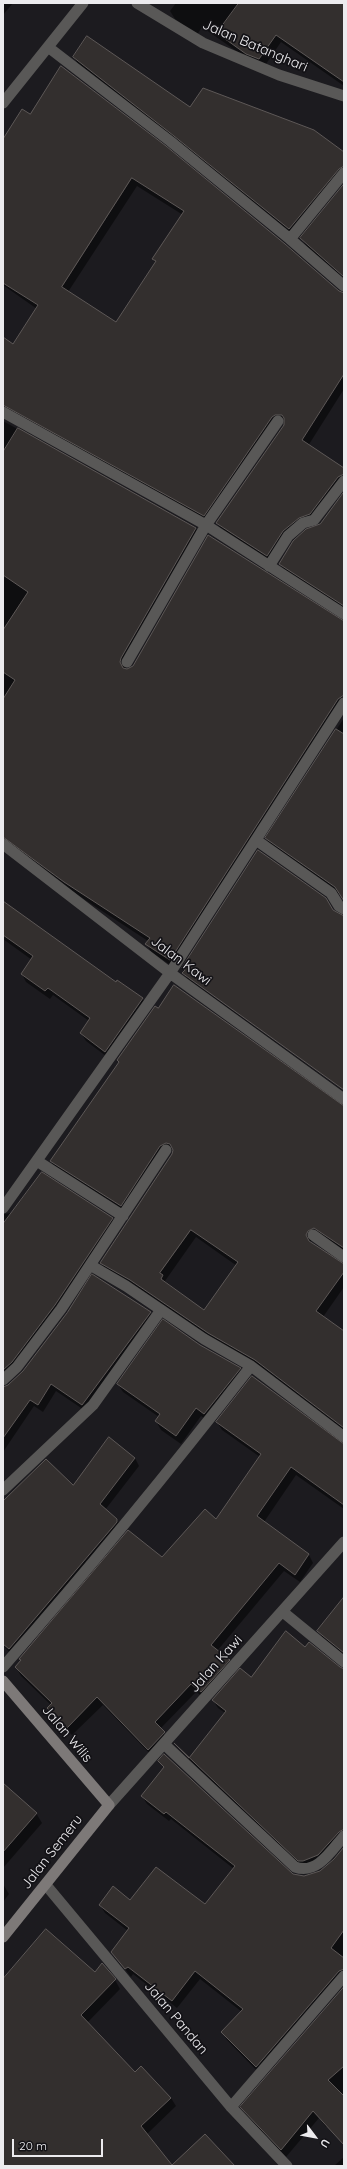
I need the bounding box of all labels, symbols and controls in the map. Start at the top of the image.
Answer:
street label: Jalan Batanghari [200,16,310,76]
street label: Jalan Kawi [147,933,215,989]
street label: Jalan Kawi [186,1632,246,1696]
street label: Jalan Wilis [38,1702,96,1766]
street label: Jalan Semeru [18,1811,86,1893]
street label: Jalan Pandan [141,1978,211,2058]
north arrow [295,2117,335,2157]
scale bar [14,2131,105,2157]
text: U [317,2136,333,2150]
text: 20 m [19,2138,47,2153]

